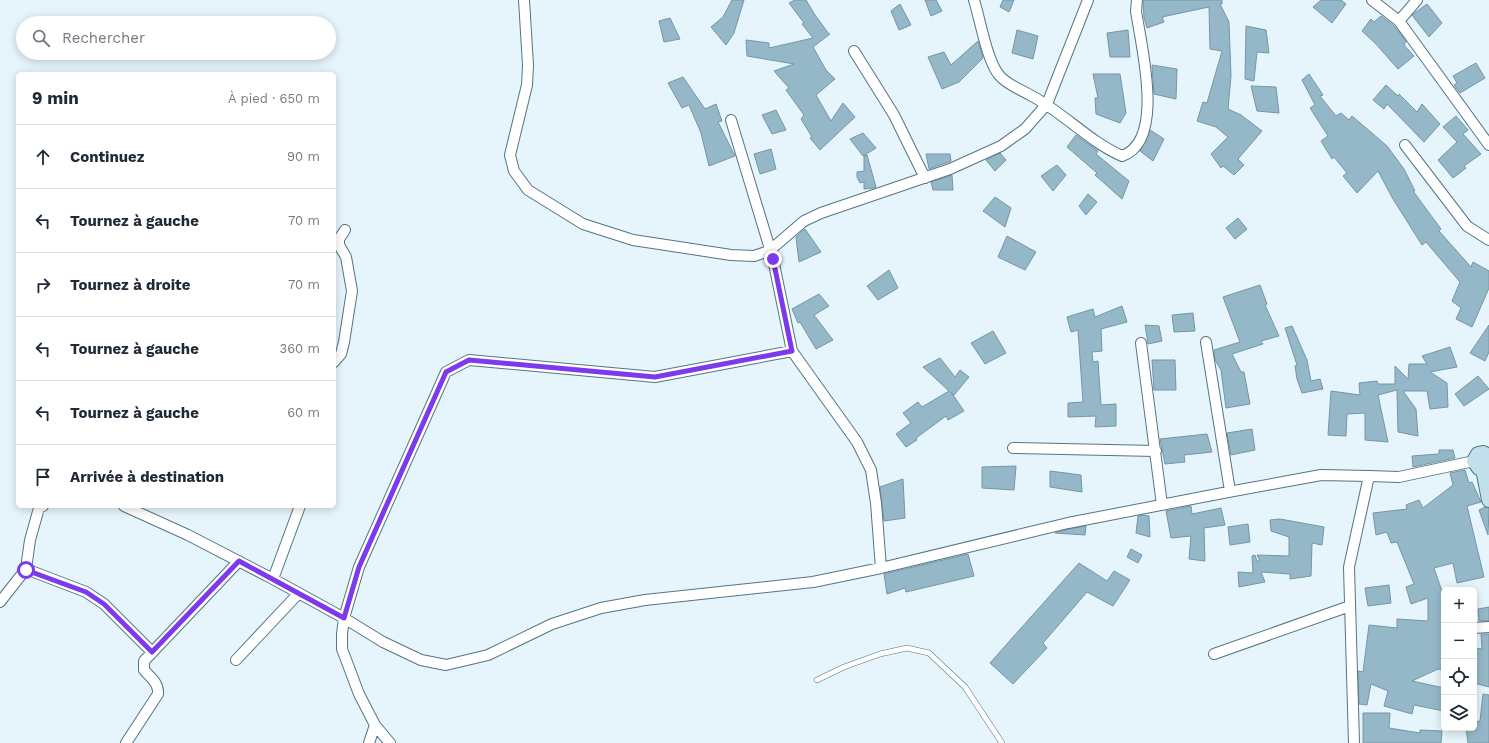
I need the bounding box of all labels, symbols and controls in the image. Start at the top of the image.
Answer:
search box [16,16,336,60]
icon: search [30,27,52,49]
text: Rechercher [62,29,145,47]
text: 9 min [32,88,79,108]
text: À pied · 650 m [228,91,320,106]
icon: ahead [32,146,54,168]
text: Continuez [70,148,144,166]
text: 90 m [287,149,320,164]
icon: left [32,210,54,232]
text: Tournez à gauche [70,212,199,230]
text: 70 m [288,213,320,228]
route end [764,250,782,268]
icon: right [32,274,54,296]
text: Tournez à droite [70,276,190,294]
text: 70 m [288,277,320,292]
icon: left [32,338,54,360]
text: Tournez à gauche [70,340,199,358]
text: 360 m [280,341,320,356]
icon: left [32,402,54,424]
text: Tournez à gauche [70,404,199,422]
text: 60 m [287,405,320,420]
icon: arrive [32,466,54,488]
text: Arrivée à destination [70,468,224,486]
route start [17,561,35,579]
map controls [1441,587,1477,731]
button: + [1441,587,1477,623]
button: − [1441,623,1477,659]
button: locate [1441,659,1477,695]
button: layers [1441,695,1477,731]

